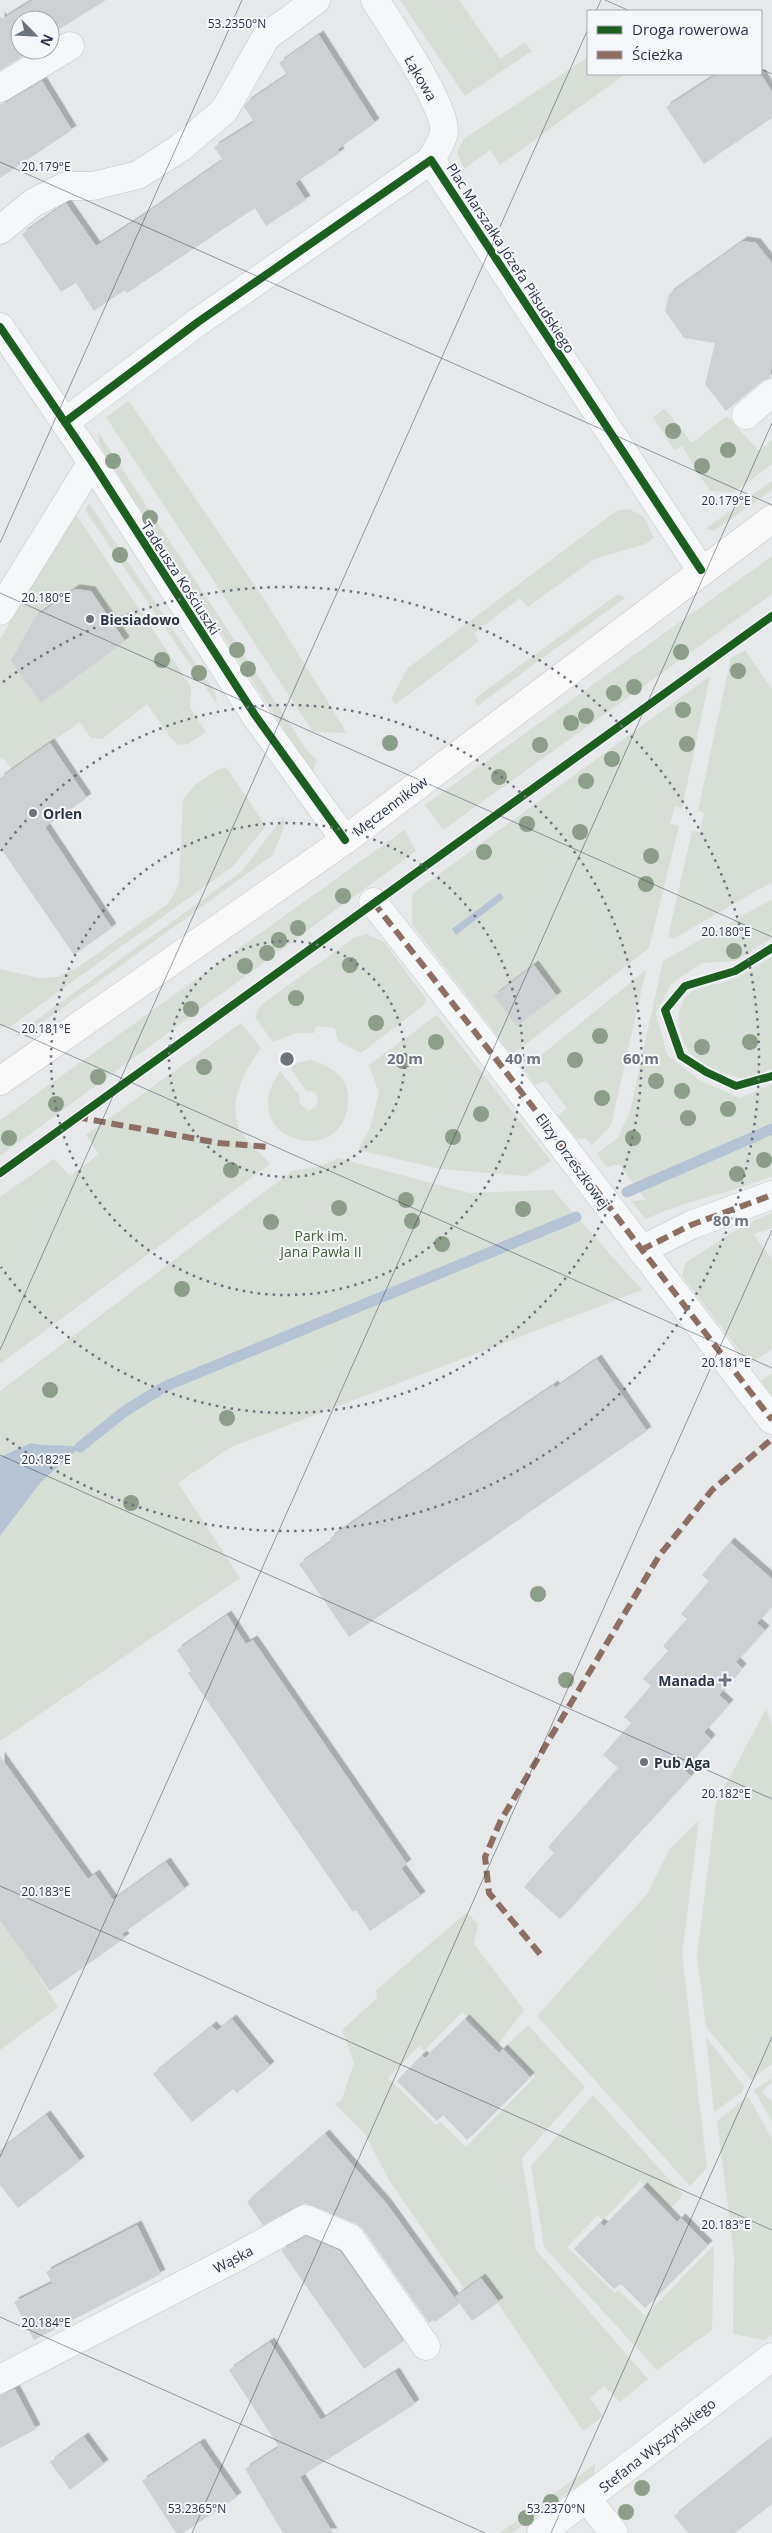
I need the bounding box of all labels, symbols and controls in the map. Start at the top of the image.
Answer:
north arrow [10,10,60,60]
legend [587,10,762,75]
text: 53.2350°N [208,15,266,32]
text: Droga rowerowa [632,19,749,39]
text: N [36,31,58,50]
text: Ścieżka [632,44,683,64]
street label: Łąkowa [400,52,442,104]
text: 20.179°E [21,158,71,175]
street label: Plac Marszałka Józefa Piłsudskiego [442,159,580,357]
text: 20.179°E [701,492,751,509]
street label: Tadeusza Kościuszki [137,518,225,638]
text: 20.180°E [21,589,71,606]
place label: Biesiadowo [100,610,180,629]
marker: Biesiadowo [84,613,96,625]
street label: Męczenników [349,772,431,840]
place label: Orlen [43,804,82,823]
marker: Orlen [27,807,39,819]
text: 20.180°E [701,923,751,940]
text: 20.181°E [21,1020,71,1037]
text: 20 m [387,1048,423,1068]
text: 40 m [505,1048,541,1068]
text: 60 m [623,1048,659,1068]
centre of rings [278,1050,296,1068]
street label: Elizy Orzeszkowej [532,1109,614,1213]
text: 80 m [713,1210,749,1230]
park label: Park im. Jana Pawła II [278,1226,362,1261]
text: 20.181°E [701,1354,751,1371]
text: 20.182°E [21,1451,71,1468]
place label: Manada [658,1671,715,1690]
marker: Manada [719,1674,731,1686]
place label: Pub Aga [654,1753,711,1772]
marker: Pub Aga [638,1756,650,1768]
text: 20.182°E [701,1785,751,1802]
text: 20.183°E [21,1883,71,1900]
text: 20.183°E [701,2216,751,2233]
street label: Wąska [210,2241,256,2277]
text: 20.184°E [21,2314,71,2331]
street label: Stefana Wyszyńskiego [595,2393,719,2497]
text: 53.2365°N [168,2500,226,2517]
text: 53.2370°N [527,2500,585,2517]

